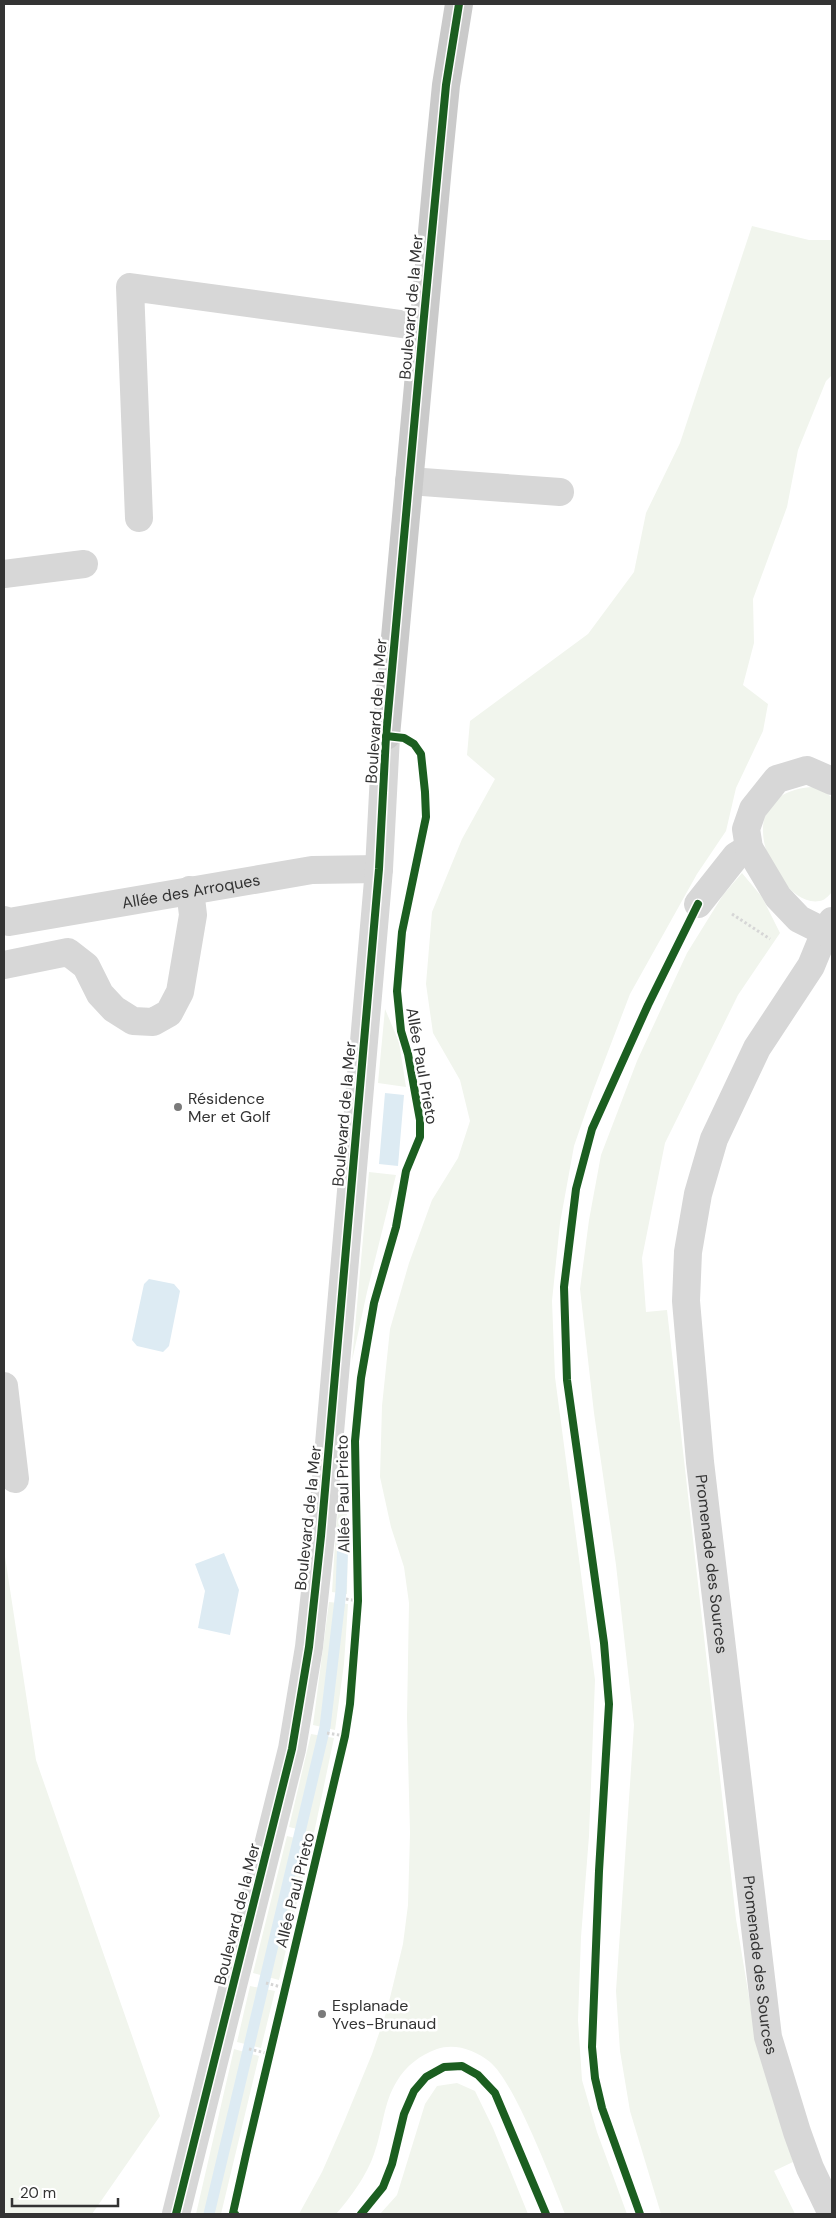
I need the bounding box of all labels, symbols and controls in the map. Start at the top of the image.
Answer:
street label: Boulevard de la Mer [394,233,428,380]
street label: Boulevard de la Mer [360,638,392,784]
street label: Allée des Arroques [120,869,262,913]
street label: Allée Paul Prieto [401,1006,443,1126]
street label: Boulevard de la Mer [327,1040,361,1187]
place label: Résidence Mer et Golf [188,1088,271,1127]
marker: Résidence Mer et Golf [172,1101,184,1113]
street label: Allée Paul Prieto [331,1435,355,1553]
street label: Boulevard de la Mer [290,1444,326,1592]
street label: Promenade des Sources [691,1473,733,1655]
street label: Allée Paul Prieto [271,1830,319,1950]
street label: Boulevard de la Mer [209,1841,265,1987]
street label: Promenade des Sources [738,1874,783,2057]
place label: Esplanade Yves-Brunaud [332,1995,436,2034]
marker: Esplanade Yves-Brunaud [316,2008,328,2020]
scale bar [12,2176,119,2208]
text: 20 m [20,2183,56,2203]

